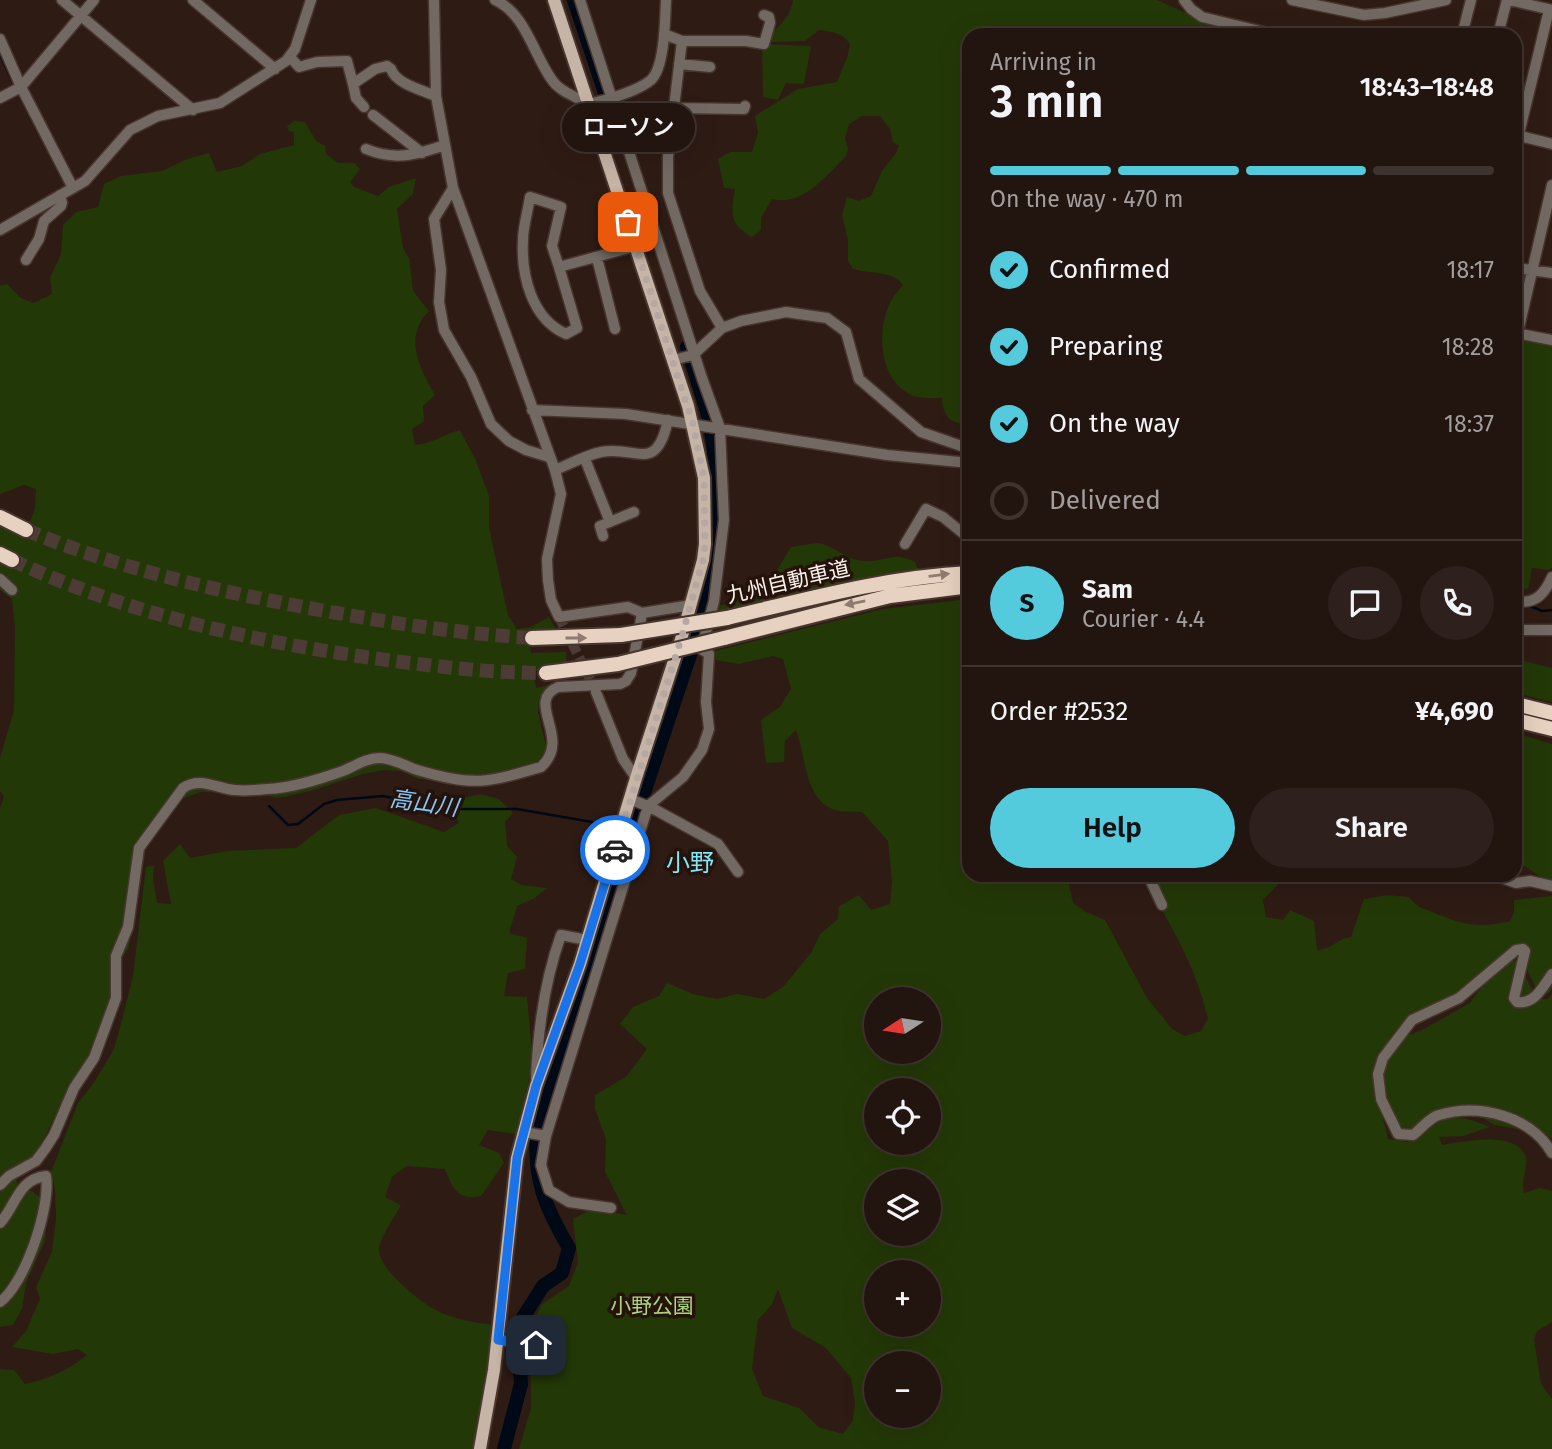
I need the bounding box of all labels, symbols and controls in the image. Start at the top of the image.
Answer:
text: Arriving in [990,48,1097,76]
text: 18:43–18:48 [1360,72,1494,103]
text: 3 min [990,74,1104,129]
callout: ローソン [562,103,694,152]
text: ローソン [583,113,675,141]
text: On the way · 470 m [990,185,1184,213]
pin [598,192,658,252]
icon: bag [609,203,647,241]
icon: check [990,251,1028,289]
text: Confirmed [1049,254,1170,285]
text: 18:17 [1447,256,1494,284]
icon: check [990,328,1028,366]
text: Preparing [1049,331,1162,362]
text: 18:28 [1442,333,1494,361]
icon: check [990,405,1028,443]
text: On the way [1049,408,1180,439]
text: 18:37 [1444,410,1494,438]
text: Delivered [1049,485,1161,516]
street label: 九州自動車道 [724,555,852,609]
button: chat [1328,566,1402,640]
button: phone [1420,566,1494,640]
one-way arrow [929,570,951,581]
text: Sam [1082,574,1133,605]
text: S [1020,588,1034,619]
one-way arrow [844,598,866,609]
text: Courier · 4.4 [1082,605,1205,633]
one-way arrow [566,632,588,644]
text: Order #2532 [990,696,1128,727]
text: ¥4,690 [1415,696,1494,727]
water label: 高山川 [388,784,463,822]
button: Help [990,788,1235,868]
button: Share [1249,788,1494,868]
courier [580,815,650,885]
icon: car [596,831,634,869]
district label: 小野 [666,849,714,877]
north arrow [864,987,942,1064]
map controls [864,987,941,1428]
button: locate [864,1078,941,1155]
button: layers [864,1169,941,1246]
button: + [864,1260,941,1337]
park label: 小野公園 [610,1293,694,1319]
pin [506,1315,566,1375]
icon: home [517,1326,555,1364]
button: − [864,1351,941,1428]

